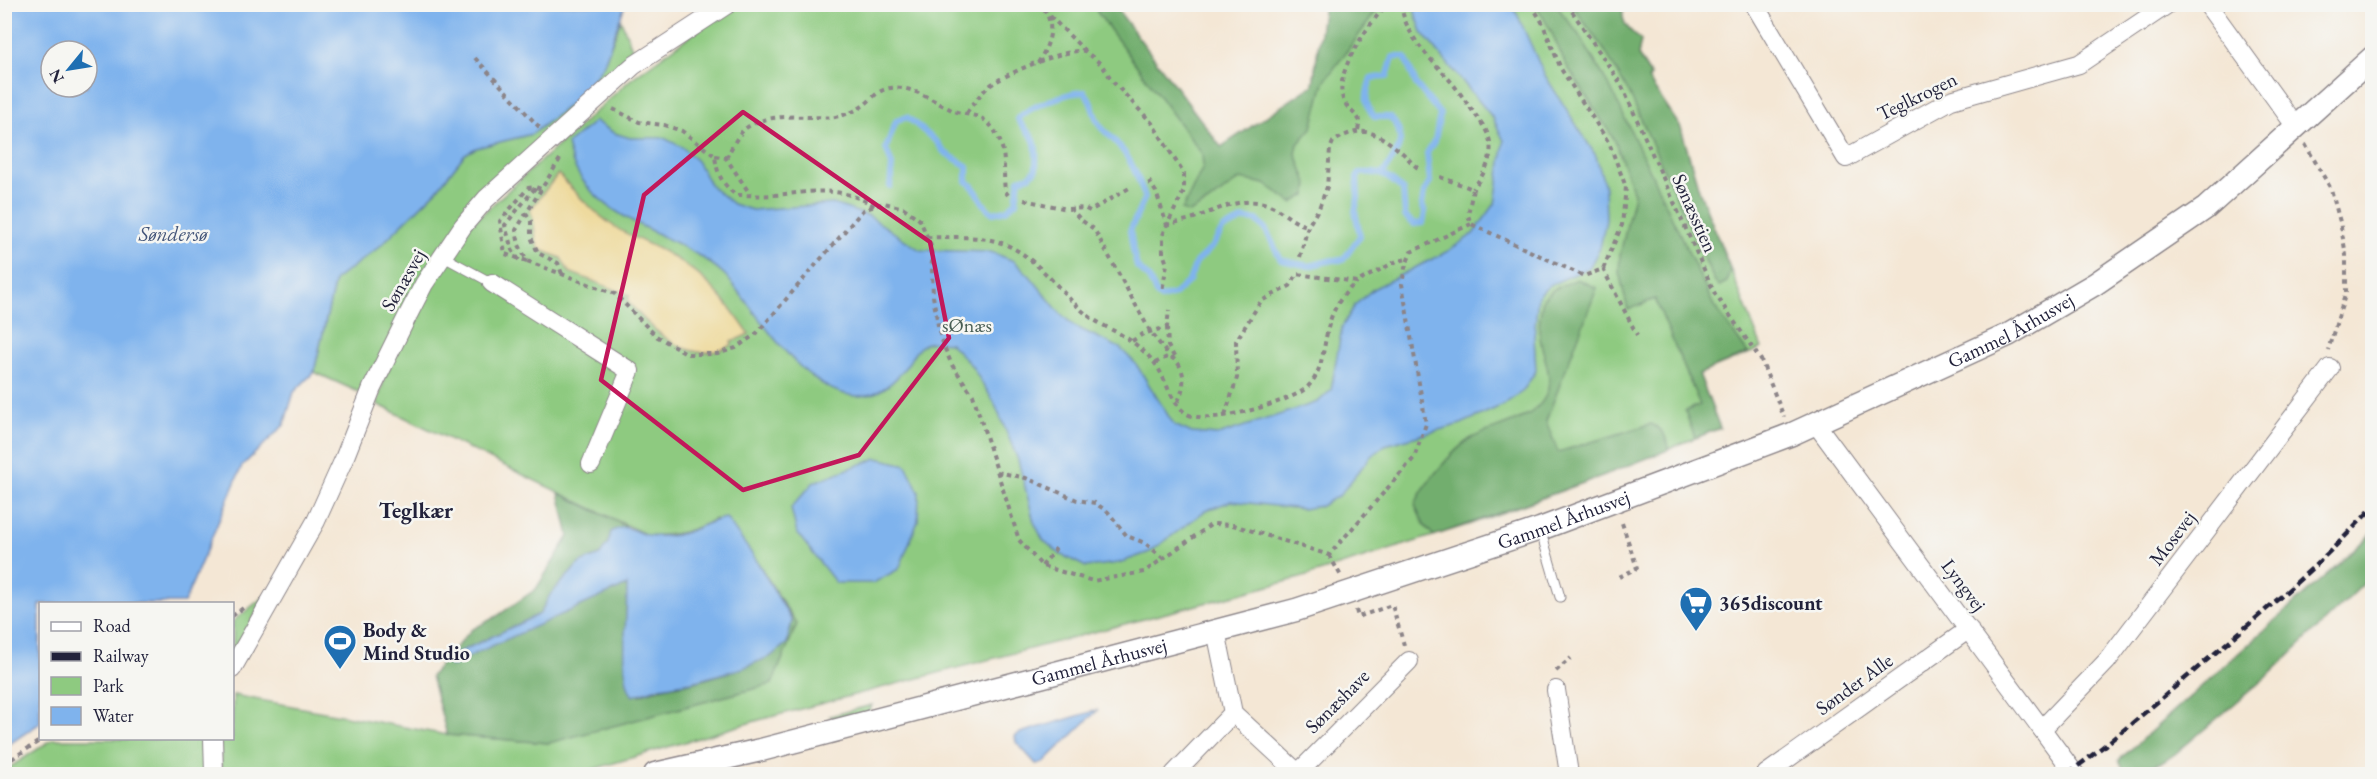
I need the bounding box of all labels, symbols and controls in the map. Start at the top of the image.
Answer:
north arrow [39,39,99,99]
text: N [44,65,69,87]
street label: Teglkrogen [1873,65,1962,126]
street label: Sønæsstien [1666,170,1724,257]
water label: Søndersø [138,220,208,247]
street label: Sønæsvej [375,244,431,316]
street label: Gammel Århusvej [1943,287,2078,374]
park label: sØnæs [942,312,992,338]
street label: Gammel Århusvej [1494,483,1633,555]
district label: Teglkær [379,496,454,525]
street label: Mosevej [2143,505,2201,571]
street label: Lyngvej [1936,554,1992,616]
supermarket icon: 365discount [1678,585,1714,632]
place label: 365discount [1719,590,1823,616]
legend [39,602,234,740]
text: Road [93,614,132,637]
place label: Body & Mind Studio [363,617,470,666]
sports icon: Body & Mind Studio [322,623,358,670]
street label: Gammel Århusvej [1029,631,1169,692]
text: Railway [93,644,149,667]
street label: Sønder Alle [1810,647,1898,721]
street label: Sønæshave [1299,663,1375,739]
text: Park [93,674,124,697]
text: Water [93,704,134,727]

